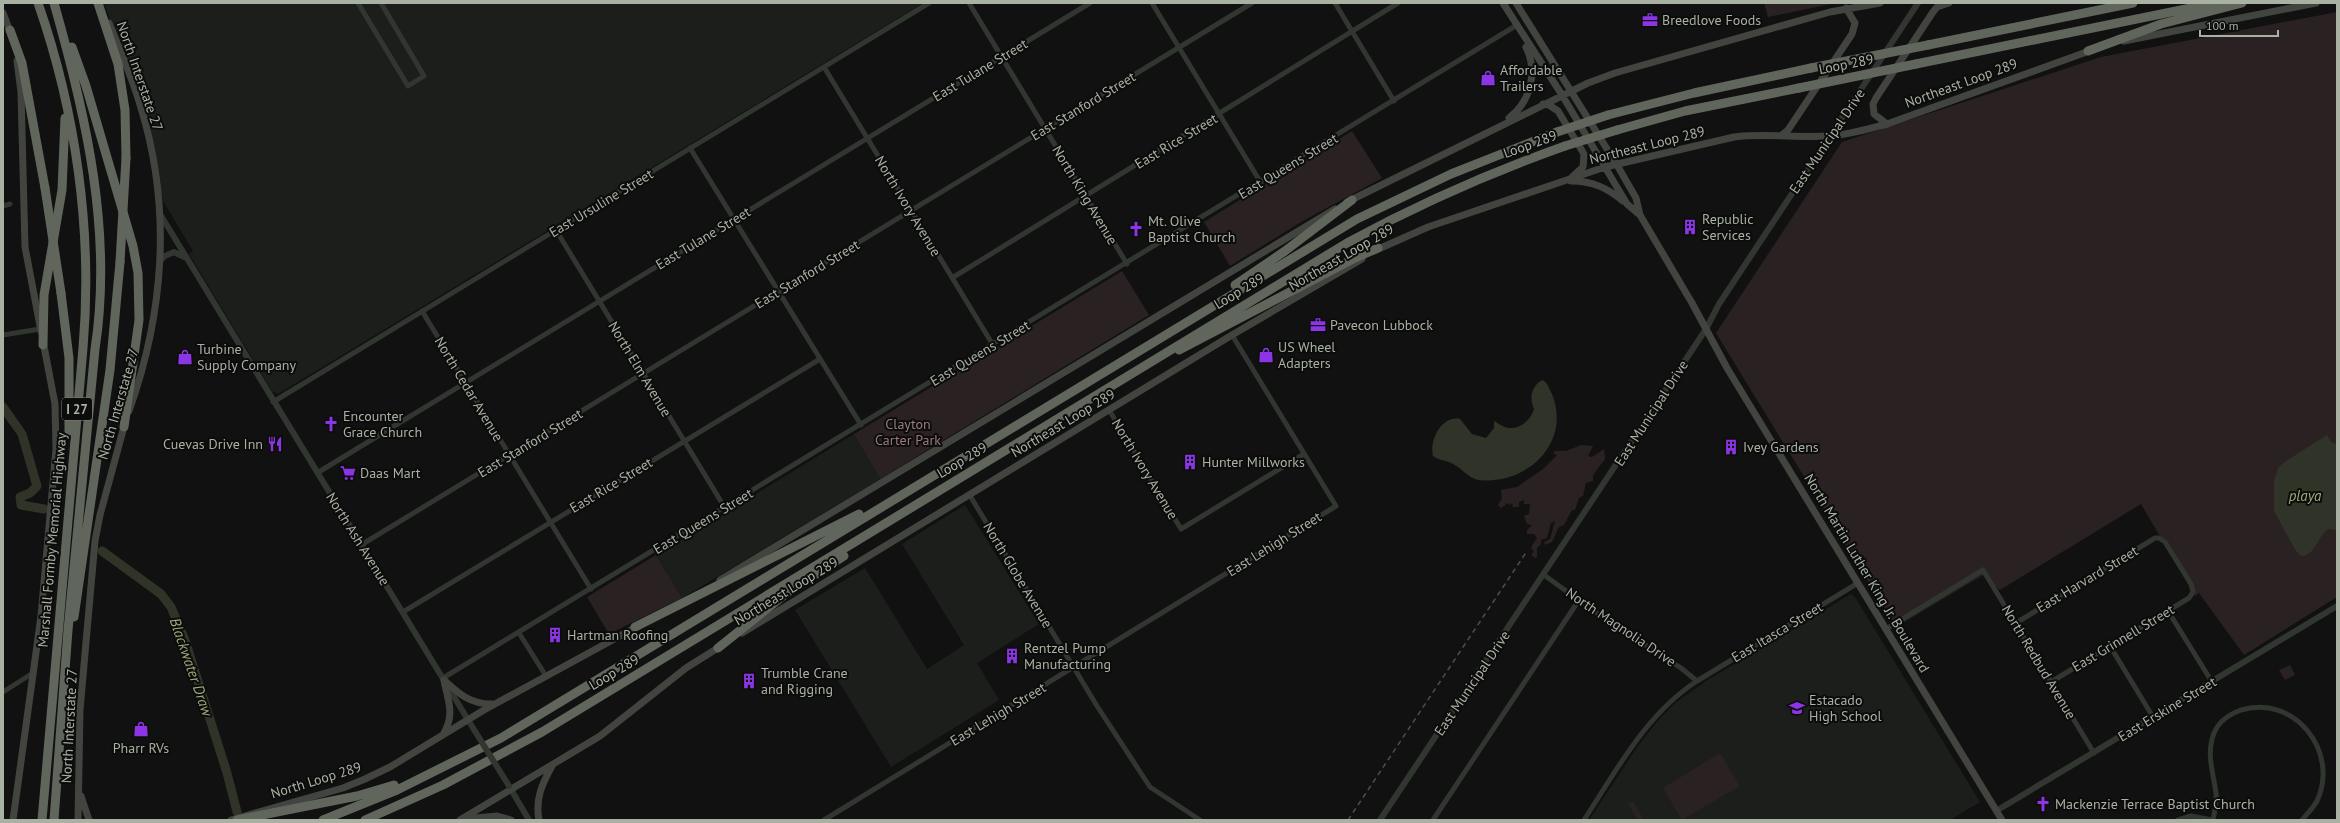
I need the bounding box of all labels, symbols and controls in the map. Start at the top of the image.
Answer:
office icon: Breedlove Foods [1641,11,1659,29]
place label: Breedlove Foods [1662,11,1761,29]
scale bar [2200,12,2278,38]
text: 100 m [2206,18,2239,33]
street label: North Interstate 27 [113,19,167,133]
street label: East Tulane Street [929,34,1031,105]
street label: Loop 289 [1817,50,1875,78]
street label: Northeast Loop 289 [1902,54,2020,112]
place label: Affordable Trailers [1500,61,1562,95]
street label: East Stanford Street [1027,67,1139,144]
shop icon: Affordable Trailers [1479,69,1497,87]
street label: East Municipal Drive [1785,85,1869,197]
street label: East Rice Street [1131,109,1221,173]
street label: Northeast Loop 289 [1587,122,1707,168]
street label: Loop 289 [1501,126,1559,162]
street label: East Queens Street [1235,129,1341,203]
street label: North King Avenue [1048,142,1122,248]
street label: North Ivory Avenue [871,152,945,260]
street label: East Ursuline Street [546,165,657,241]
street label: East Tulane Street [652,202,754,273]
place label: Republic Services [1702,210,1754,244]
place label: Mt. Olive Baptist Church [1148,212,1236,246]
building icon: Republic Services [1681,218,1699,236]
church icon: Mt. Olive Baptist Church [1127,220,1145,238]
street label: Northeast Loop 289 [1285,220,1397,294]
street label: East Stanford Street [751,235,863,312]
street label: Loop 289 [1211,269,1267,313]
street label: East Queens Street [927,316,1033,390]
office icon: Pavecon Lubbock [1309,316,1327,334]
place label: Pavecon Lubbock [1330,316,1433,334]
street label: North Elm Avenue [604,318,676,420]
street label: North Cedar Avenue [431,333,507,445]
place label: US Wheel Adapters [1278,338,1335,372]
place label: Turbine Supply Company [197,340,297,374]
street label: North Interstate 27 [94,346,142,462]
shop icon: US Wheel Adapters [1257,346,1275,364]
shop icon: Turbine Supply Company [176,348,194,366]
street label: East Municipal Drive [1610,357,1692,469]
street label: Northeast Loop 289 [1008,385,1118,461]
road number: I 27 [62,398,92,420]
street label: East Stanford Street [474,404,586,481]
place label: Encounter Grace Church [343,407,422,441]
church icon: Encounter Grace Church [322,415,340,433]
park label: Clayton Carter Park [875,415,941,449]
street label: North Ivory Avenue [1108,415,1182,523]
street label: Marshall Formby Memorial Highway [34,431,70,648]
place label: Cuevas Drive Inn [163,435,263,453]
restaurant icon: Cuevas Drive Inn [266,435,284,453]
street label: Loop 289 [934,438,990,482]
building icon: Ivey Gardens [1722,438,1740,456]
place label: Ivey Gardens [1743,438,1819,456]
street label: East Rice Street [566,453,656,517]
building icon: Hunter Millworks [1181,453,1199,471]
place label: Hunter Millworks [1202,453,1305,471]
supermarket icon: Daas Mart [339,464,357,482]
place label: Daas Mart [360,464,421,482]
street label: North Martin Luther King Jr. Boulevard [1800,470,1934,676]
street label: East Queens Street [650,484,756,558]
water label: playa [2288,486,2322,505]
street label: North Ash Avenue [322,489,394,589]
street label: East Lehigh Street [1223,508,1325,580]
street label: North Globe Avenue [979,519,1057,631]
street label: East Harvard Street [2033,541,2141,616]
street label: Northeast Loop 289 [731,553,841,629]
street label: North Magnolia Drive [1563,584,1679,670]
street label: East Itasca Street [1728,598,1826,666]
street label: East Grinnell Street [2069,600,2178,676]
street label: North Redbud Avenue [1998,602,2080,722]
water label: Blackwater Draw [166,615,218,720]
building icon: Hartman Roofing [546,626,564,644]
place label: Hartman Roofing [567,626,668,644]
street label: East Municipal Drive [1430,627,1514,739]
place label: Rentzel Pump Manufacturing [1024,639,1111,673]
building icon: Rentzel Pump Manufacturing [1003,647,1021,665]
street label: Loop 289 [586,650,642,694]
place label: Trumble Crane and Rigging [761,664,848,698]
street label: North Interstate 27 [57,668,81,784]
building icon: Trumble Crane and Rigging [740,672,758,690]
street label: East Erskine Street [2114,672,2220,745]
street label: East Lehigh Street [947,678,1049,750]
place label: Estacado High School [1809,691,1882,725]
school or university icon: Estacado High School [1788,699,1806,717]
shop icon: Pharr RVs [132,720,150,738]
place label: Pharr RVs [113,739,169,757]
street label: North Loop 289 [268,758,364,802]
church icon: Mackenzie Terrace Baptist Church [2034,795,2052,813]
place label: Mackenzie Terrace Baptist Church [2055,795,2255,813]

